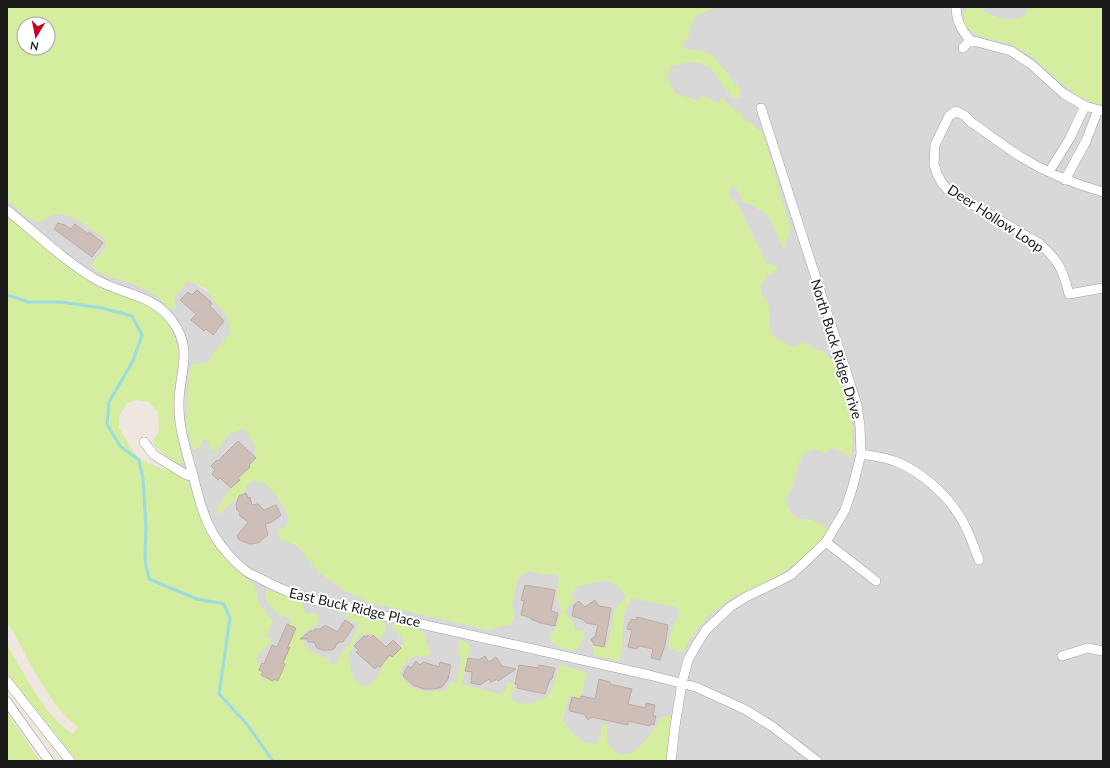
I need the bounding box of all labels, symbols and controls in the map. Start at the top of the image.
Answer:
north arrow [16,16,56,56]
text: N [29,39,39,53]
street label: Deer Hollow Loop [945,181,1047,256]
street label: North Buck Ridge Drive [808,277,866,421]
street label: East Buck Ridge Place [288,584,422,630]

